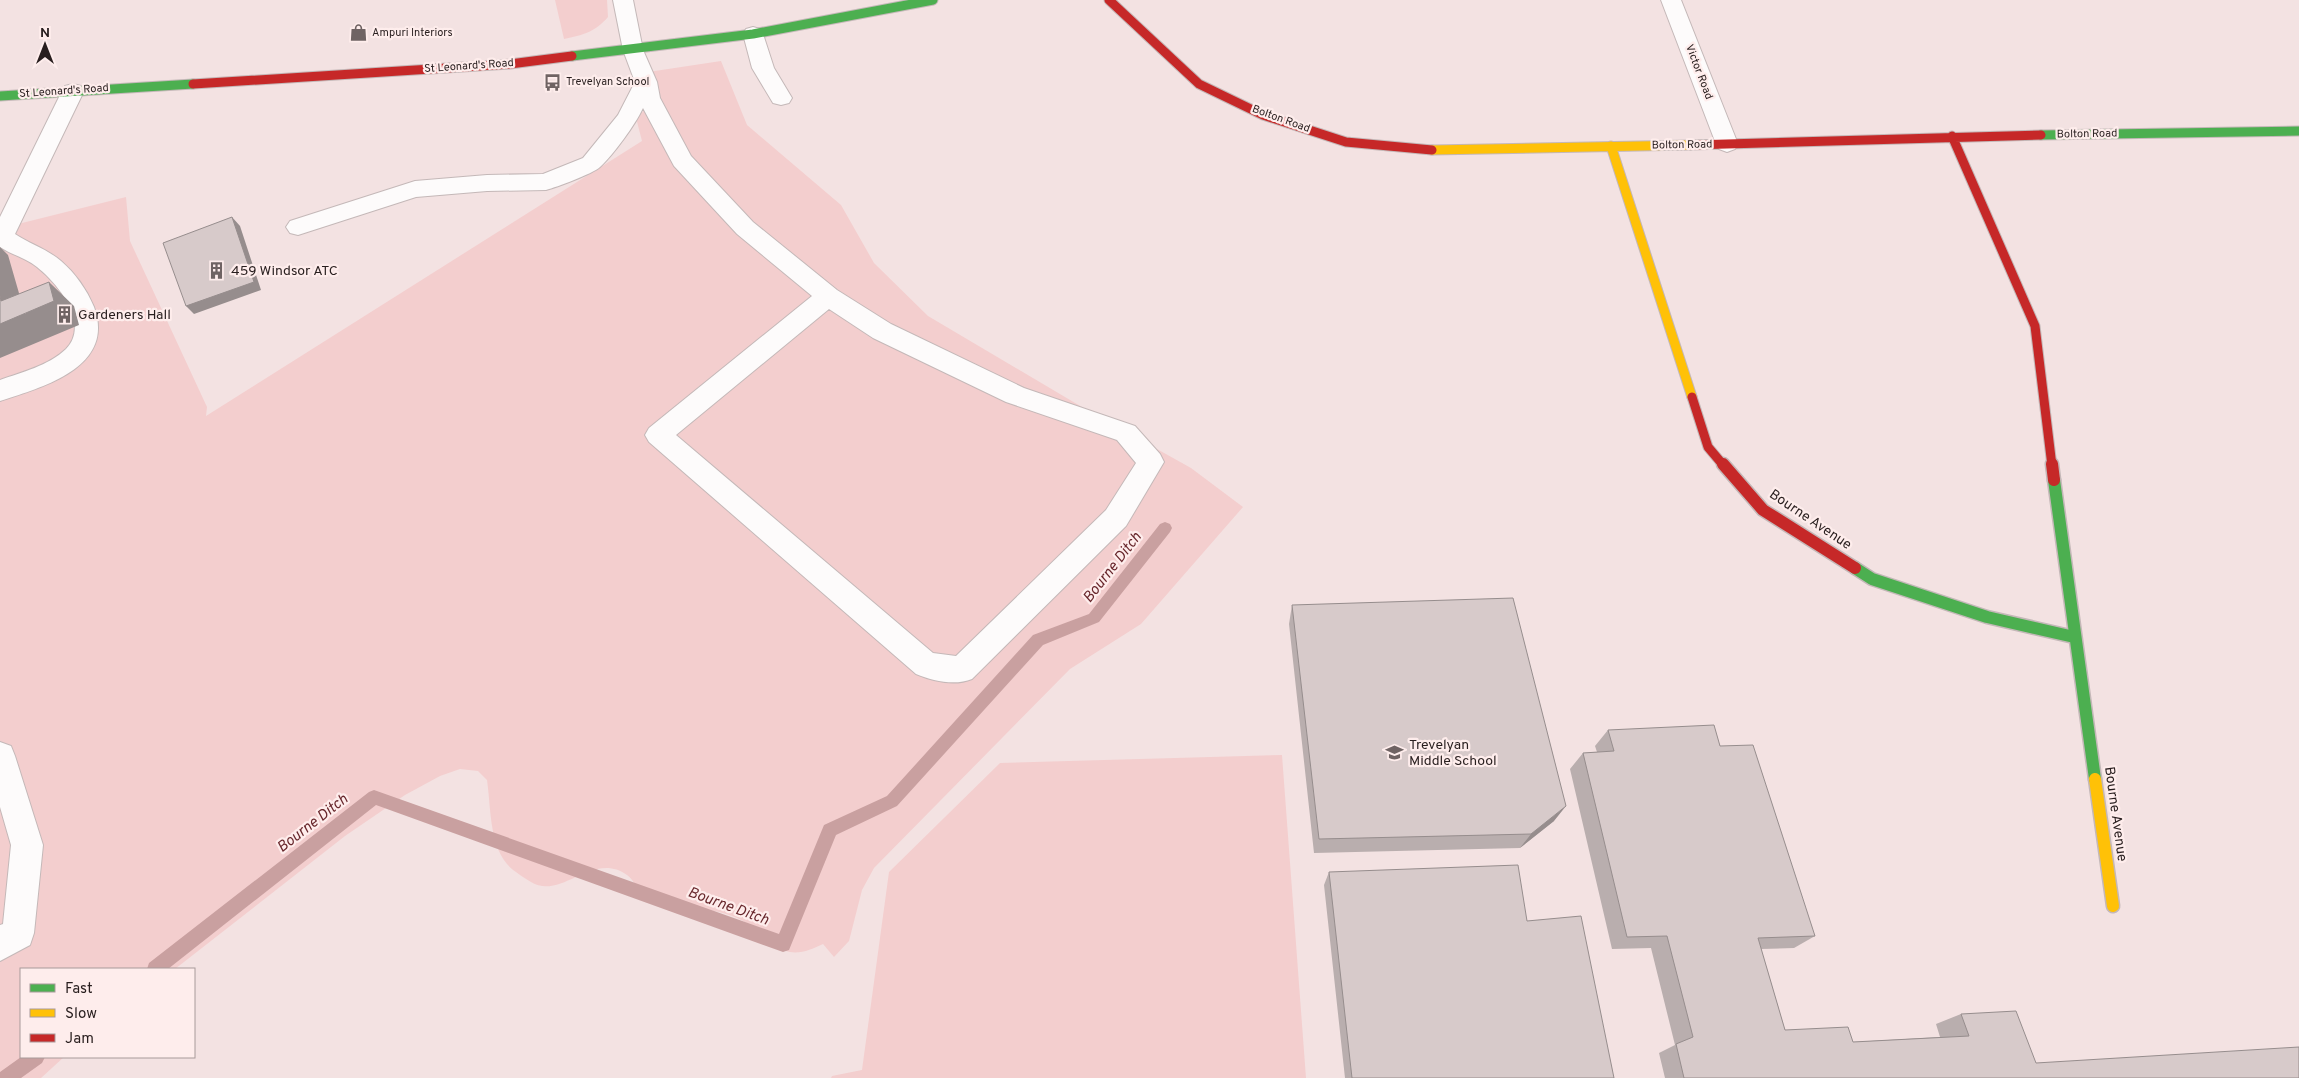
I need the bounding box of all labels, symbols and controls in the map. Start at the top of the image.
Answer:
north arrow [20,20,70,70]
shop icon: Ampuri Interiors [348,23,368,43]
text: N [40,25,50,42]
place label: Ampuri Interiors [372,26,453,40]
street label: Victor Road [1682,42,1716,102]
street label: St Leonard's Road [424,56,514,76]
bus stop icon: Trevelyan School [542,72,562,92]
place label: Trevelyan School [566,75,649,89]
street label: St Leonard's Road [19,81,109,101]
street label: Bolton Road [1250,102,1312,136]
street label: Bolton Road [2057,126,2117,142]
street label: Bolton Road [1652,137,1712,153]
building icon: 459 Windsor ATC [207,261,227,281]
place label: 459 Windsor ATC [231,263,338,280]
building icon: Gardeners Hall [54,305,74,325]
place label: Gardeners Hall [78,307,171,324]
street label: Bourne Avenue [1766,486,1854,554]
water label: Bourne Ditch [1079,529,1147,607]
place label: Trevelyan Middle School [1409,737,1497,770]
school or university icon: Trevelyan Middle School [1385,743,1405,763]
street label: Bourne Avenue [2100,765,2130,863]
water label: Bourne Ditch [274,790,352,858]
water label: Bourne Ditch [685,884,771,930]
legend [20,968,195,1058]
text: Fast [65,980,93,999]
text: Slow [65,1005,97,1024]
text: Jam [65,1030,94,1049]

